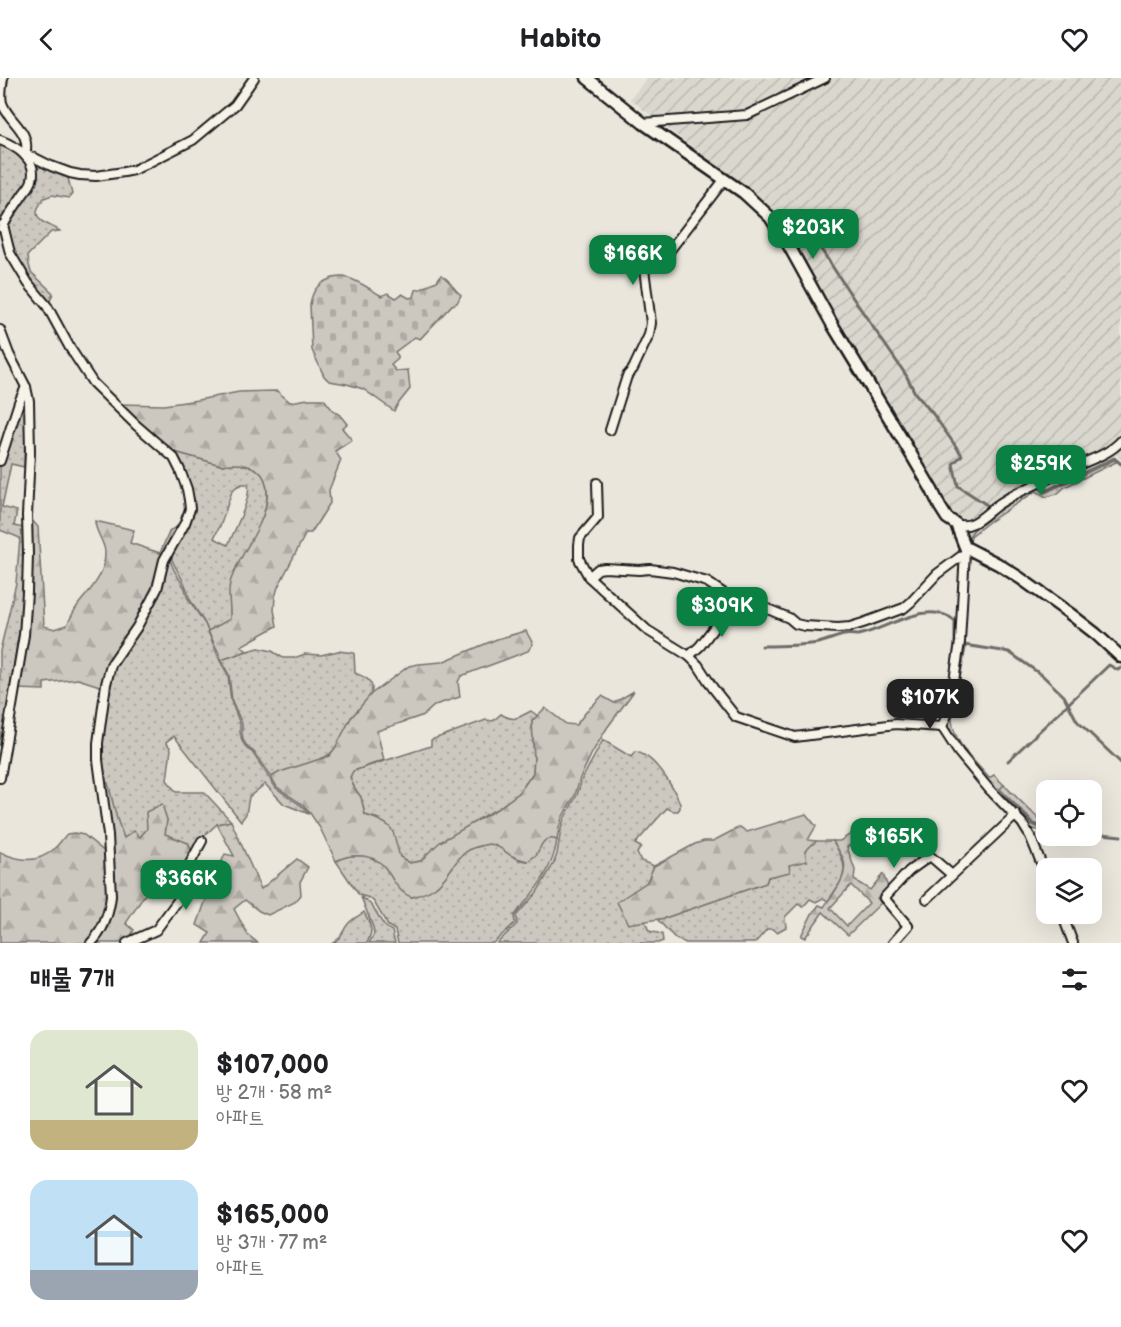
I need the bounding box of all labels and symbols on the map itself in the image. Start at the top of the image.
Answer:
pin: $203K [771,209,855,260]
pin: $166K [591,235,675,286]
pin: $259K [999,445,1083,496]
pin: $309K [680,587,764,638]
pin: $107K [888,679,972,730]
pin: $165K [852,818,936,869]
pin: $366K [144,860,228,911]

